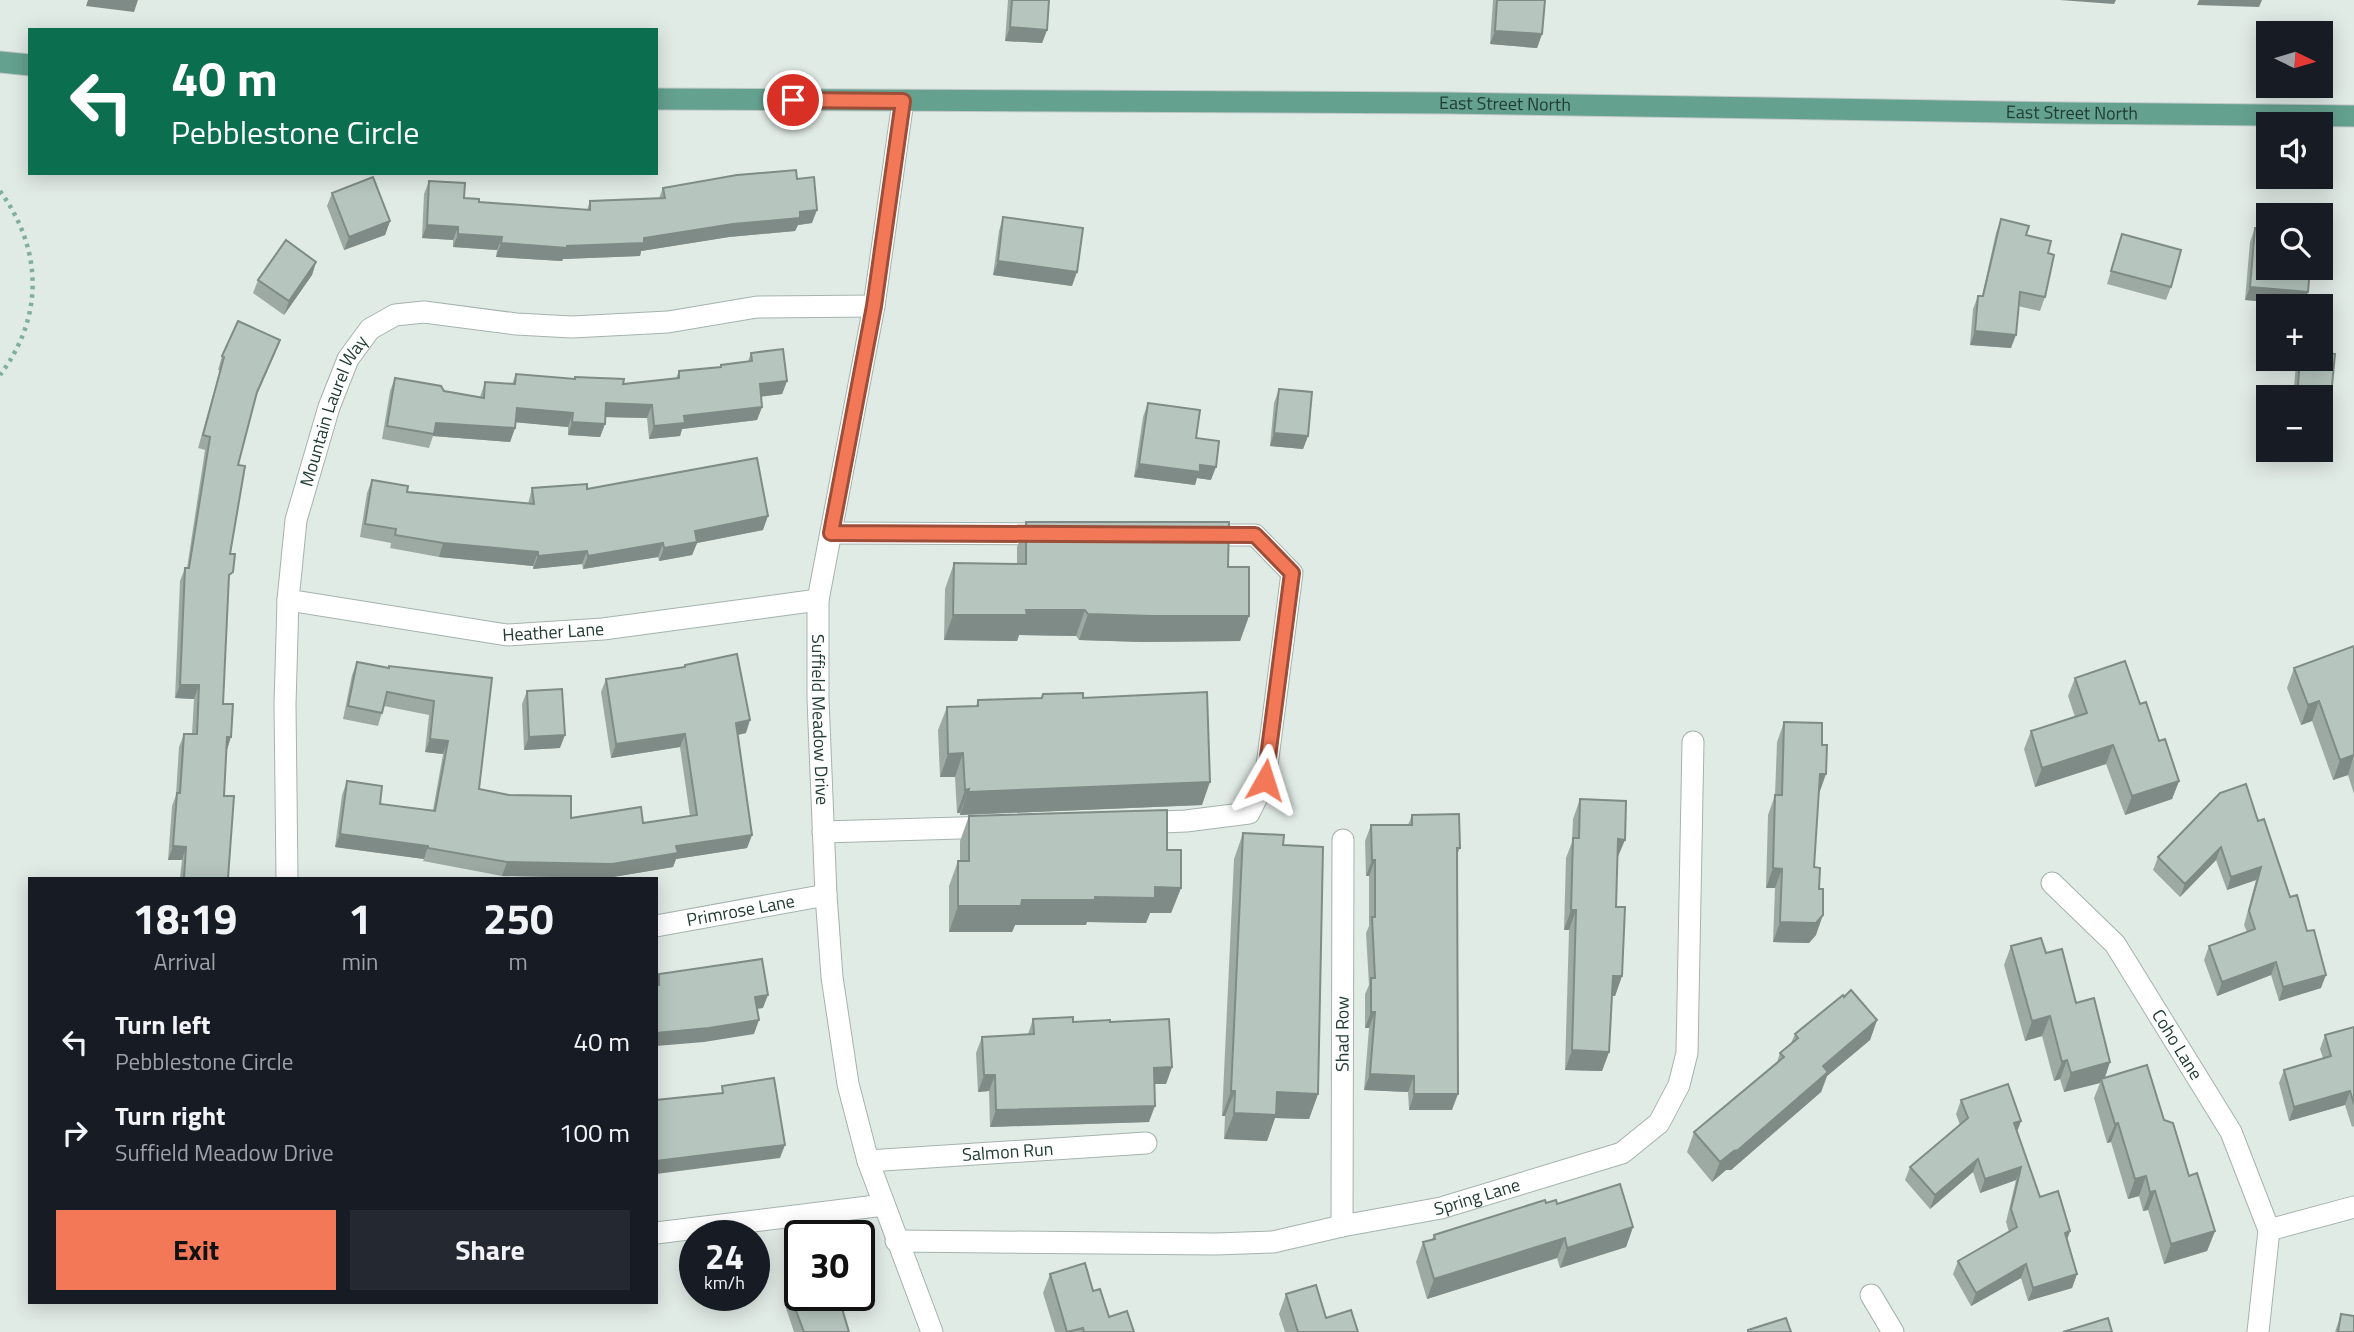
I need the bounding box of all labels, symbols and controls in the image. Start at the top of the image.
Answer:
north arrow [2256,21,2333,98]
map controls [2256,21,2333,462]
text: 40 m [171,40,278,115]
icon: left [56,56,147,147]
pin [763,70,823,130]
icon: arrive [774,81,812,119]
street label: East Street North [1439,89,1571,118]
street label: East Street North [2006,98,2138,127]
text: Pebblestone Circle [171,108,419,156]
button: sound [2256,112,2333,189]
button: search [2256,203,2333,280]
button: + [2256,294,2333,371]
street label: Mountain Laurel Way [292,329,374,490]
button: − [2256,385,2333,462]
street label: Heather Lane [501,615,605,648]
street label: Suffield Meadow Drive [805,634,836,806]
position arrow [1228,743,1302,817]
text: 18:19 [132,886,237,950]
text: 1 [348,886,372,950]
text: 250 [483,886,553,950]
street label: Primrose Lane [684,887,797,933]
text: Arrival [154,944,216,979]
text: min [342,944,378,979]
text: m [509,944,528,979]
street label: Shad Row [1328,996,1356,1072]
street label: Coho Lane [2145,1004,2210,1085]
text: Turn left [115,1005,210,1044]
text: 40 m [573,1022,630,1061]
icon: left [56,1023,94,1061]
text: Pebblestone Circle [115,1044,293,1079]
text: Turn right [115,1096,226,1135]
text: 100 m [559,1113,630,1152]
icon: right [56,1114,94,1152]
text: Suffield Meadow Drive [115,1135,334,1170]
street label: Salmon Run [961,1135,1054,1168]
street label: Spring Lane [1432,1171,1523,1222]
button: Exit [56,1210,336,1290]
button: Share [350,1210,630,1290]
speed limit sign: 30 [784,1220,875,1311]
text: 24 [705,1229,744,1283]
text: km/h [704,1269,745,1296]

